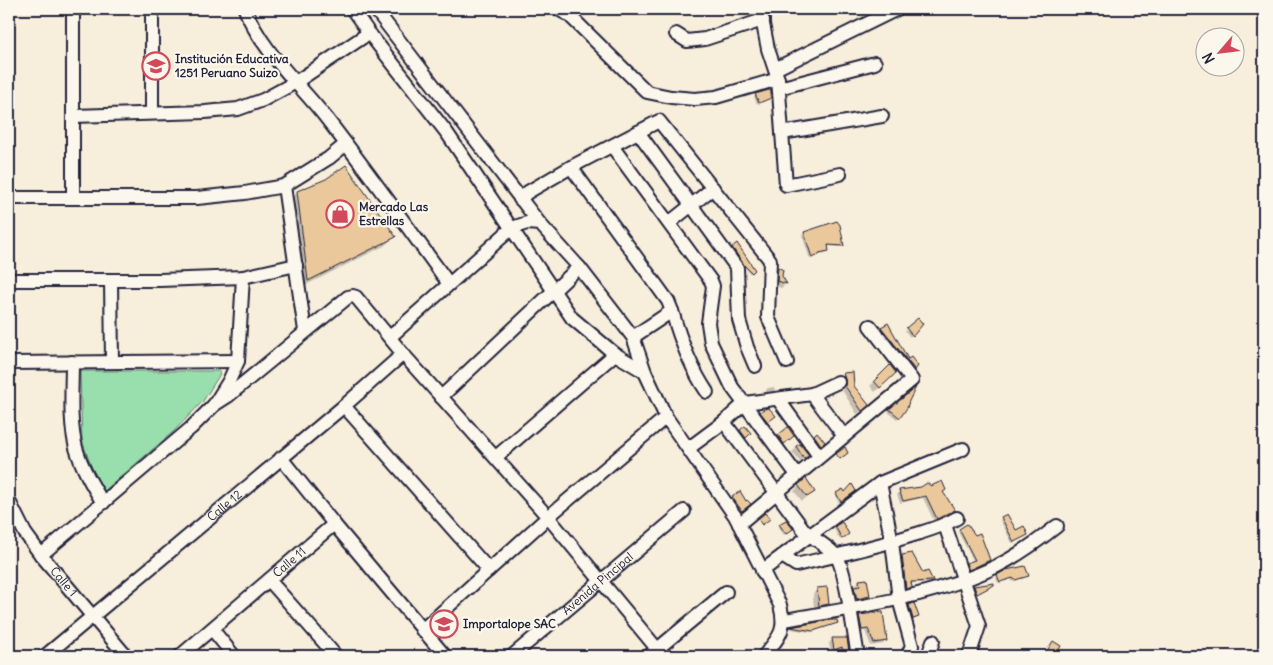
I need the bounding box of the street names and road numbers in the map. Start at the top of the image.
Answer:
street label: Calle 12 [204,486,245,524]
street label: Calle 11 [269,544,309,580]
street label: Avenida Pincipal [559,549,636,618]
street label: Calle 1 [47,564,81,599]

